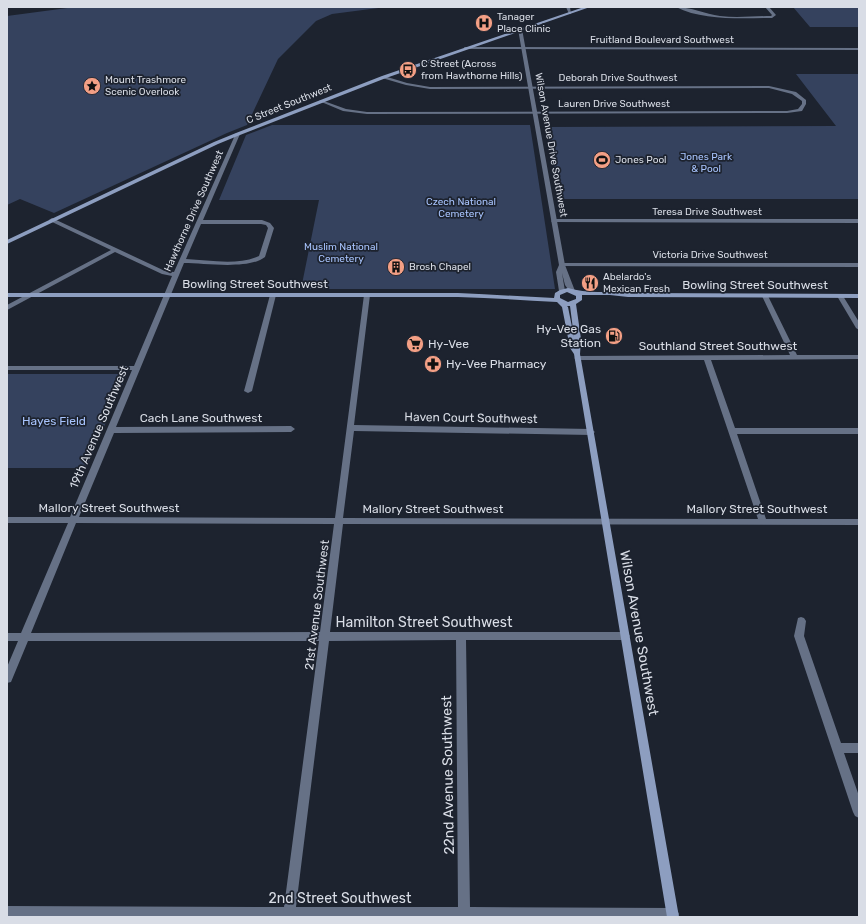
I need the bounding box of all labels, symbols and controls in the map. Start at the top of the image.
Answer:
place label: Tanager Place Clinic [497,11,551,35]
hospital icon: Tanager Place Clinic [474,13,494,33]
street label: Fruitland Boulevard Southwest [590,34,734,46]
place label: C Street (Across from Hawthorne Hills) [421,58,522,82]
bus stop icon: C Street (Across from Hawthorne Hills) [398,60,418,80]
street label: Wilson Avenue Drive Southwest [532,72,570,218]
street label: Deborah Drive Southwest [559,72,678,84]
place label: Mount Trashmore Scenic Overlook [105,74,187,98]
place icon: Mount Trashmore Scenic Overlook [82,76,102,96]
street label: C Street Southwest [245,81,333,127]
street label: Lauren Drive Southwest [558,98,670,110]
street label: Hawthorne Drive Southwest [162,149,226,273]
sports icon: Jones Pool [592,150,612,170]
park label: Jones Park & Pool [680,151,733,175]
place label: Jones Pool [615,154,667,166]
park label: Czech National Cemetery [426,196,496,220]
street label: Teresa Drive Southwest [652,206,762,218]
park label: Muslim National Cemetery [304,241,378,265]
street label: Victoria Drive Southwest [652,249,768,261]
building icon: Brosh Chapel [386,257,406,277]
place label: Brosh Chapel [409,261,471,273]
place label: Abelardo's Mexican Fresh [603,271,670,295]
restaurant icon: Abelardo's Mexican Fresh [580,273,600,293]
street label: Bowling Street Southwest [182,277,328,291]
street label: Bowling Street Southwest [682,278,828,292]
place label: Hy-Vee Gas Station [536,322,601,350]
fuel station icon: Hy-Vee Gas Station [604,326,624,346]
supermarket icon: Hy-Vee [405,334,425,354]
place label: Hy-Vee [428,337,469,351]
street label: Southland Street Southwest [639,339,798,353]
pharmacy icon: Hy-Vee Pharmacy [423,354,443,374]
place label: Hy-Vee Pharmacy [446,357,547,371]
street label: 19th Avenue Southwest [67,363,131,491]
street label: Haven Court Southwest [404,410,538,426]
street label: Cach Lane Southwest [140,411,262,425]
park label: Hayes Field [22,414,86,428]
street label: Mallory Street Southwest [39,501,180,515]
street label: Mallory Street Southwest [363,502,504,516]
street label: Mallory Street Southwest [687,502,828,516]
street label: 21st Avenue Southwest [302,539,332,671]
street label: Wilson Avenue Southwest [616,549,662,718]
street label: Hamilton Street Southwest [336,614,513,631]
street label: 22nd Avenue Southwest [438,695,458,855]
street label: 2nd Street Southwest [269,890,412,907]

